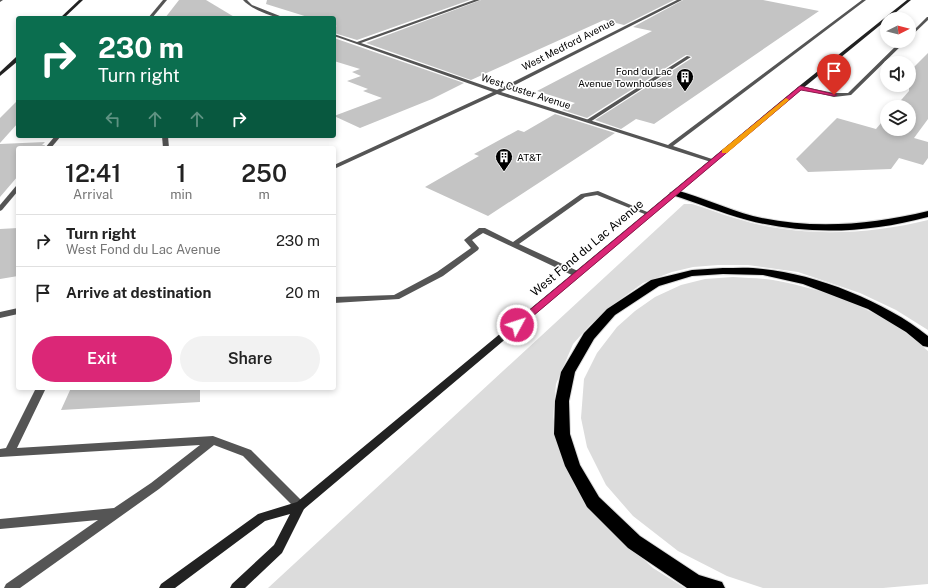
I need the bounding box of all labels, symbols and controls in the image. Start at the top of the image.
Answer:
north arrow [880,12,916,48]
map controls [880,12,916,136]
street label: West Medford Avenue [520,15,617,73]
text: 230 m [98,31,184,64]
icon: right [32,32,84,84]
pin [817,54,851,95]
button: sound [880,56,916,92]
icon: arrive [823,60,845,82]
text: Turn right [98,65,180,86]
place label: Fond du Lac Avenue Townhouses [578,65,672,89]
building icon: Fond du Lac Avenue Townhouses [675,67,695,92]
street label: West Custer Avenue [480,71,573,111]
button: layers [880,100,916,136]
icon: left [102,108,124,130]
icon: ahead [144,108,166,130]
icon: ahead [186,108,208,130]
icon: right [228,108,250,130]
building icon: AT&T [494,147,514,172]
place label: AT&T [517,151,542,163]
text: 12:41 [65,159,121,187]
text: 1 [176,159,186,187]
text: 250 [241,159,287,187]
text: Arrival [73,187,113,202]
text: min [170,187,192,202]
text: m [259,187,270,202]
street label: West Fond du Lac Avenue [528,197,646,299]
text: Turn right [66,225,136,242]
icon: right [32,230,54,252]
text: 230 m [276,232,320,249]
text: West Fond du Lac Avenue [66,242,221,257]
icon: arrive [32,282,54,304]
text: Arrive at destination [66,284,211,301]
text: 20 m [285,284,320,301]
position arrow [496,304,538,346]
button: Exit [32,336,172,382]
button: Share [180,336,320,382]

